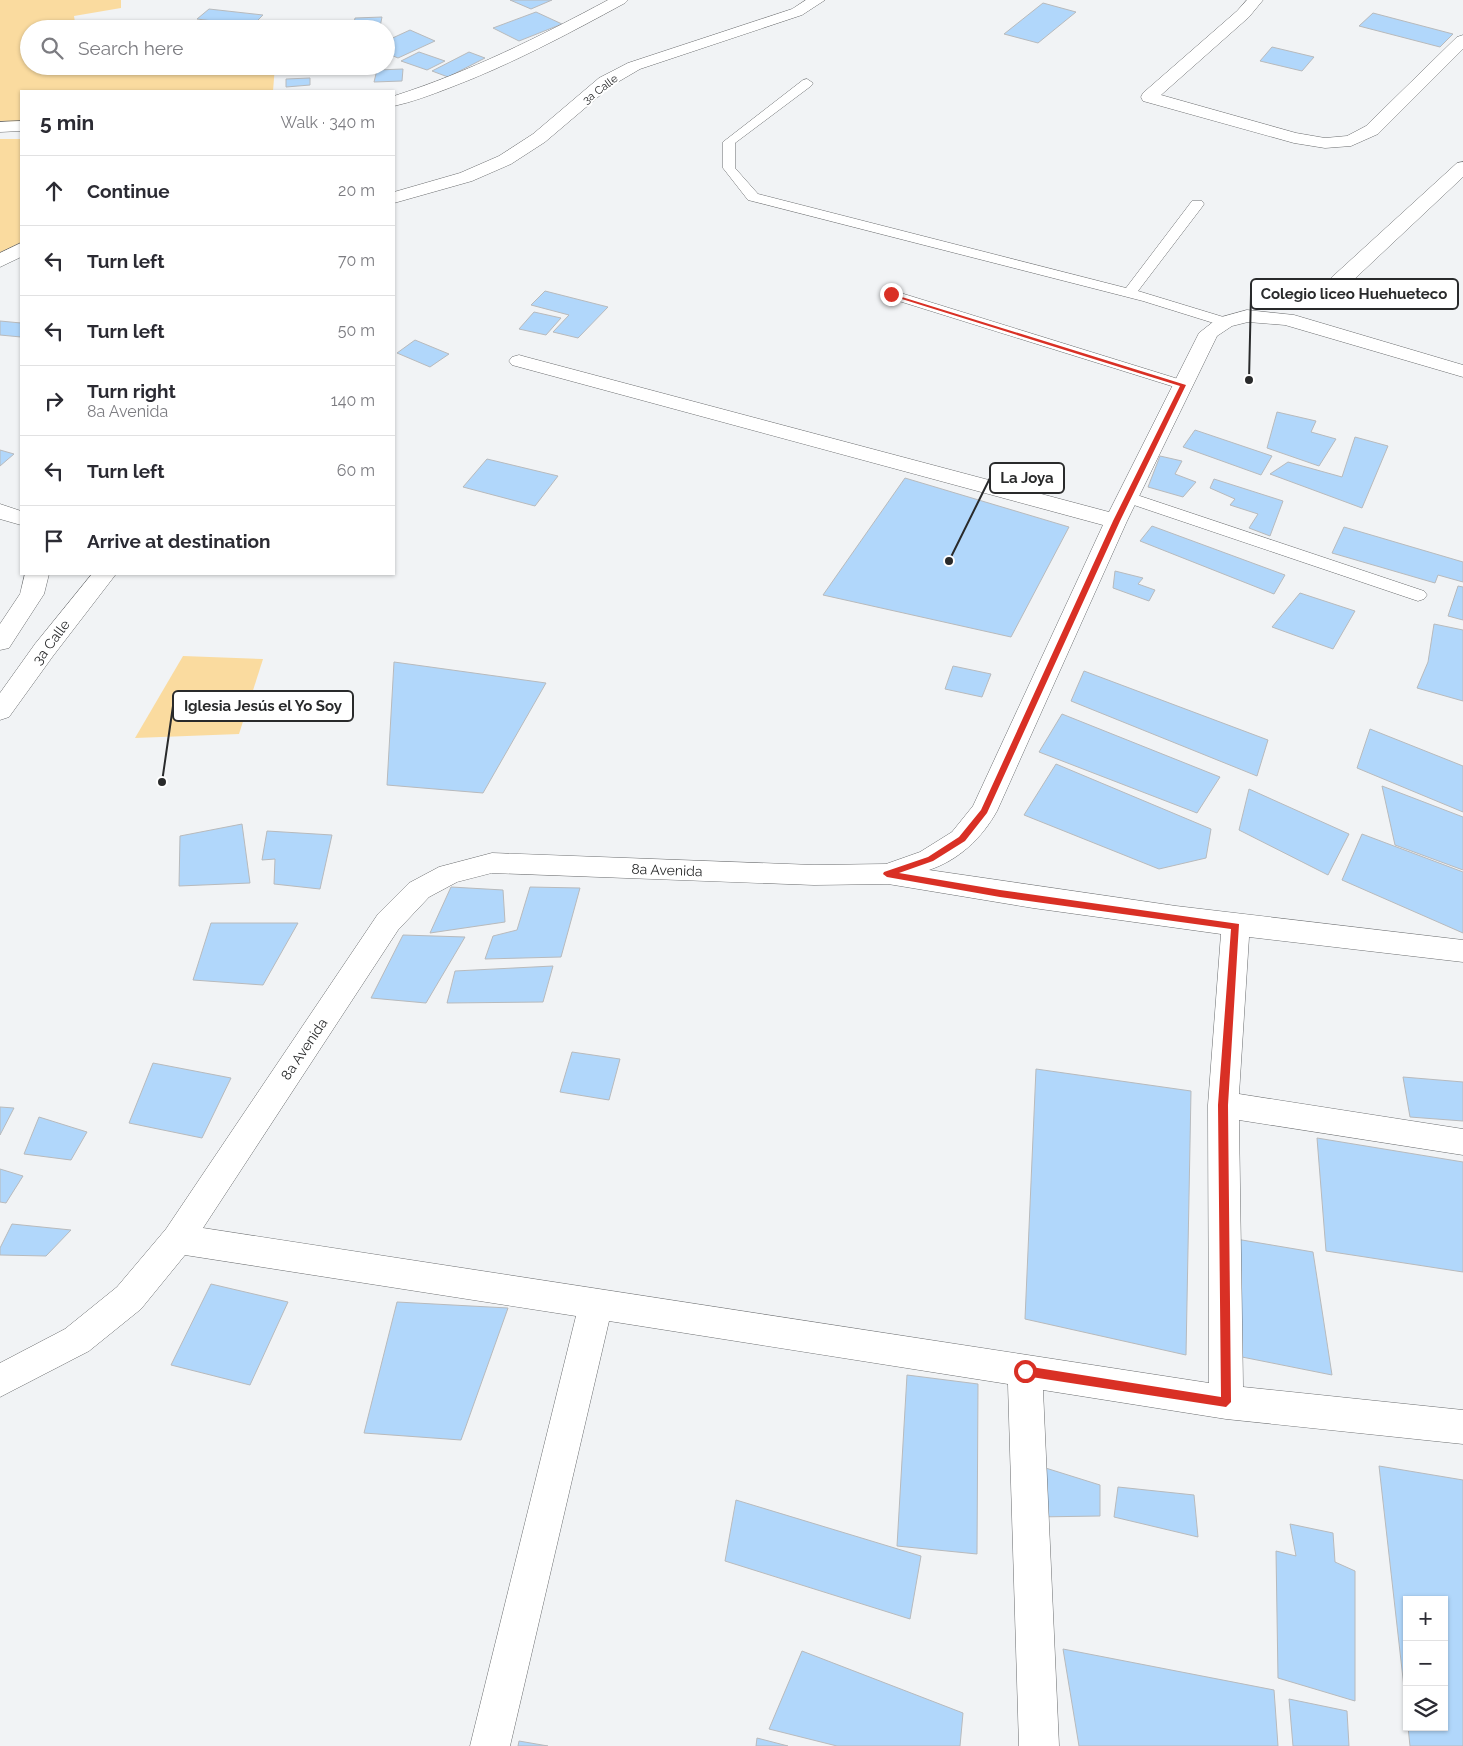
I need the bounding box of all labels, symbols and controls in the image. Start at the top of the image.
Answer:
search box [20,20,395,75]
icon: search [38,34,66,62]
text: Search here [78,37,184,59]
street label: 3a Calle [580,72,621,107]
text: 5 min [40,110,94,135]
text: Walk · 340 m [281,113,375,132]
icon: ahead [40,177,68,205]
text: Continue [87,180,170,202]
text: 20 m [338,181,375,200]
icon: left [40,247,68,275]
text: Turn left [87,250,164,272]
text: 70 m [338,251,375,270]
callout: Colegio liceo Huehueteco [1251,279,1458,309]
route end [880,283,903,306]
text: Colegio liceo Huehueteco [1261,285,1447,303]
icon: left [40,317,68,345]
text: Turn left [87,320,164,342]
text: 50 m [338,321,375,340]
text: Turn right [87,380,176,402]
icon: right [40,387,68,415]
text: 140 m [331,391,375,410]
text: 8a Avenida [87,402,168,421]
icon: left [40,457,68,485]
text: Turn left [87,460,164,482]
text: 60 m [337,461,375,480]
callout: La Joya [990,463,1064,493]
text: La Joya [1000,469,1054,487]
icon: arrive [40,527,68,555]
text: Arrive at destination [87,530,271,552]
street label: 3a Calle [29,617,73,667]
callout: Iglesia Jesús el Yo Soy [173,691,353,721]
text: Iglesia Jesús el Yo Soy [184,697,343,715]
street label: 8a Avenida [631,861,703,879]
street label: 8a Avenida [277,1015,331,1083]
route start [1014,1360,1037,1383]
map controls [1403,1596,1448,1731]
button: + [1403,1596,1448,1641]
button: − [1403,1641,1448,1686]
button: layers [1403,1686,1448,1731]

